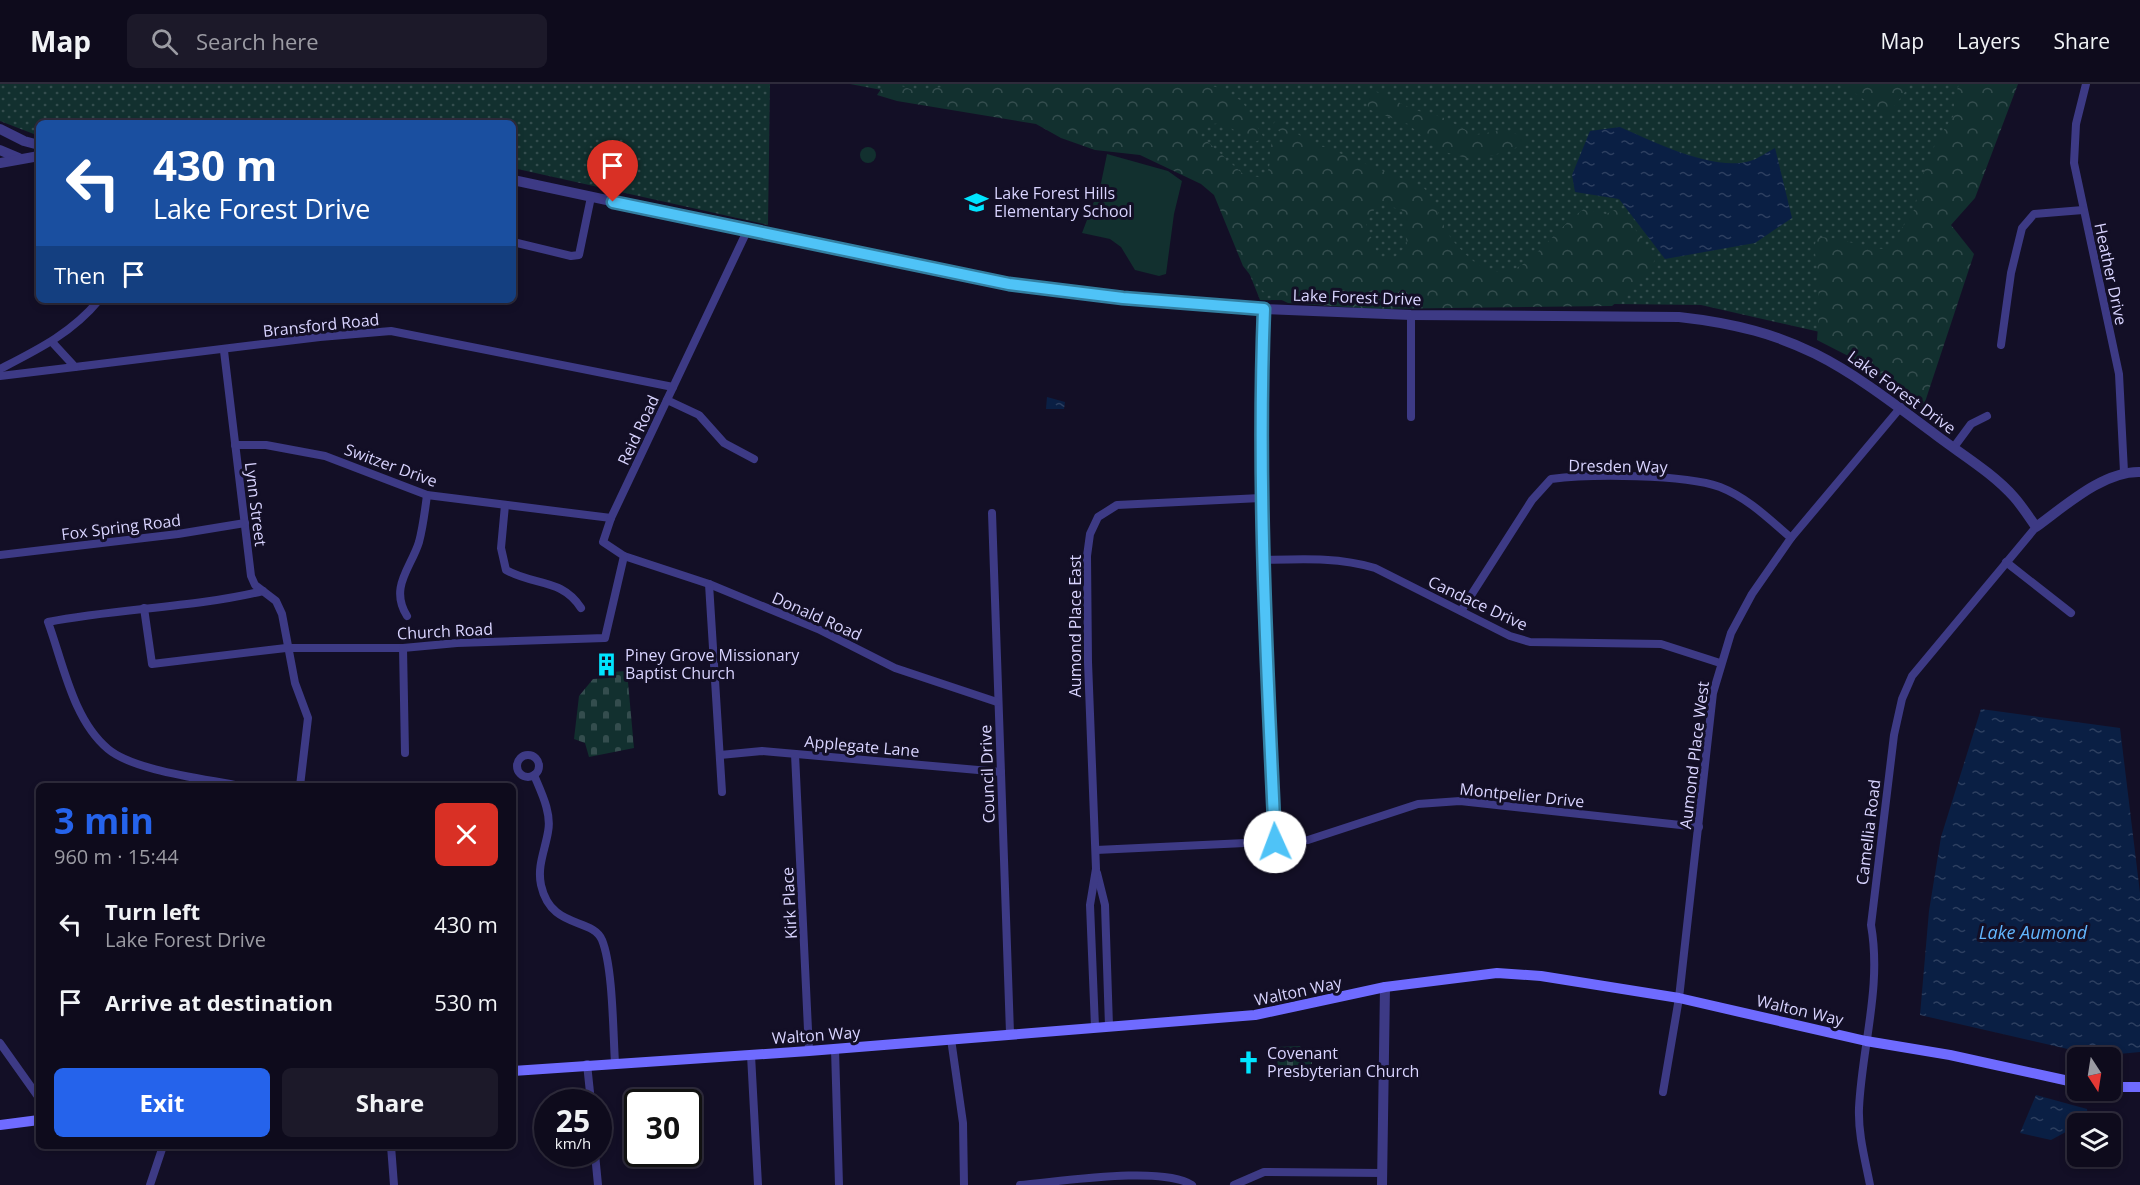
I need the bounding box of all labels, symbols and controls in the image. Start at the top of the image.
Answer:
search box [127,14,547,68]
text: Map [30,22,91,60]
icon: search [148,25,181,58]
text: Search here [196,26,319,56]
text: Map [1881,27,1924,55]
text: Layers [1957,27,2021,55]
text: Share [2054,27,2110,55]
text: 430 m [153,136,277,193]
pin [587,140,638,202]
icon: left [54,144,132,222]
icon: arrive [596,149,629,182]
place label: Lake Forest Hills Elementary School [994,182,1132,222]
school or university icon: Lake Forest Hills Elementary School [963,189,989,215]
text: Lake Forest Drive [153,190,370,227]
street label: Heather Drive [2089,221,2133,327]
icon: arrive [117,258,150,291]
text: Then [54,260,105,290]
street label: Lake Forest Drive [1292,284,1422,310]
street label: Bransford Road [262,308,380,342]
street label: Lake Forest Drive [1843,345,1961,439]
street label: Reid Road [612,391,664,469]
street label: Switzer Drive [342,438,440,492]
street label: Dresden Way [1568,454,1669,478]
street label: Lynn Street [240,461,272,548]
street label: Fox Spring Road [60,509,182,545]
street label: Aumond Place East [1064,554,1086,697]
street label: Candace Drive [1425,570,1531,636]
street label: Donald Road [769,586,865,646]
street label: Church Road [396,618,494,644]
place label: Piney Grove Missionary Baptist Church [625,644,800,684]
building icon: Piney Grove Missionary Baptist Church [594,651,620,677]
street label: Aumond Place West [1674,680,1714,830]
street label: Council Drive [974,724,1000,824]
street label: Applegate Lane [804,730,920,762]
street label: Montpelier Drive [1459,778,1585,812]
street label: Camellia Road [1851,778,1885,886]
text: 3 min [54,796,154,845]
button: close [435,803,498,866]
position arrow [1243,810,1307,874]
text: 960 m · 15:44 [54,843,179,870]
street label: Kirk Place [776,866,802,940]
text: Turn left [105,896,200,926]
icon: left [54,908,87,941]
text: 430 m [434,909,498,939]
water label: Lake Aumond [1979,920,2088,944]
text: Lake Forest Drive [105,926,266,953]
street label: Walton Way [1252,971,1345,1011]
icon: arrive [54,986,87,1019]
text: Arrive at destination [105,987,333,1017]
text: 530 m [434,987,498,1017]
street label: Walton Way [1754,989,1847,1031]
street label: Walton Way [771,1021,862,1049]
place label: Covenant Presbyterian Church [1267,1042,1419,1082]
north arrow [2067,1047,2121,1101]
map controls [2067,1047,2121,1167]
church icon: Covenant Presbyterian Church [1236,1049,1262,1075]
button: Exit [54,1068,270,1137]
button: Share [282,1068,498,1137]
speed limit sign: 30 [624,1089,702,1167]
text: 25 [556,1100,590,1141]
button: layers [2067,1113,2121,1167]
text: km/h [555,1133,591,1153]

